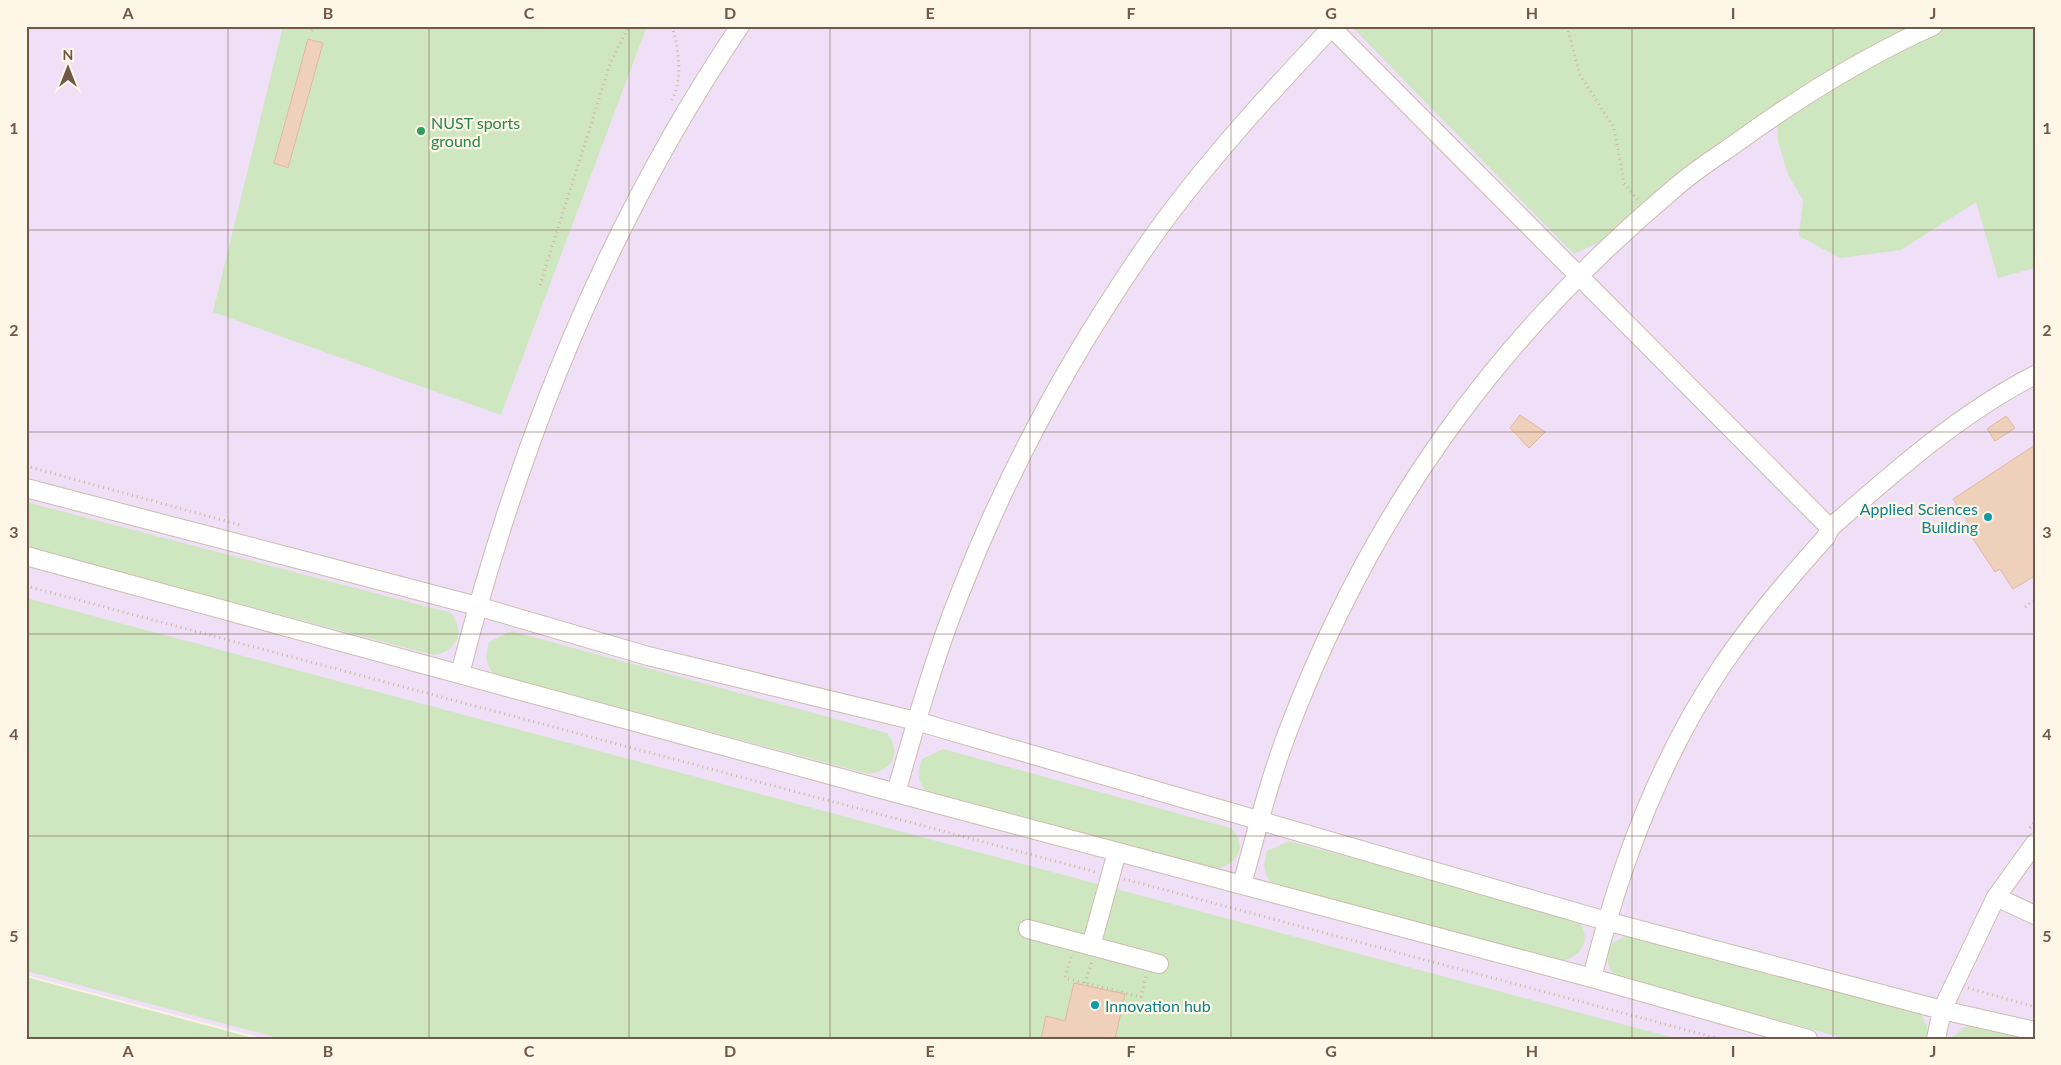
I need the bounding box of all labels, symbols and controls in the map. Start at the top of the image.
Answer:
text: A [121,3,134,22]
text: B [323,3,333,22]
text: C [524,3,535,22]
text: D [724,3,736,22]
text: E [925,3,935,22]
text: F [1126,3,1136,22]
text: G [1325,3,1337,22]
text: H [1526,3,1538,22]
text: I [1731,3,1735,22]
text: J [1930,3,1936,22]
north arrow [42,42,92,92]
text: N [63,46,73,63]
place label: NUST sports ground [431,113,520,150]
text: 1 [9,118,19,137]
text: 1 [2042,118,2052,137]
marker: NUST sports ground [415,125,427,137]
text: 2 [9,320,19,339]
text: 2 [2042,320,2052,339]
place label: Applied Sciences Building [1860,499,1978,536]
marker: Applied Sciences Building [1982,511,1994,523]
text: 3 [9,522,19,541]
text: 3 [2042,522,2052,541]
text: 4 [9,724,19,743]
text: 4 [2042,724,2052,743]
text: 5 [9,926,19,945]
text: 5 [2042,926,2052,945]
place label: Innovation hub [1105,996,1211,1015]
marker: Innovation hub [1089,999,1101,1011]
text: A [121,1041,134,1060]
text: B [323,1041,333,1060]
text: C [524,1041,535,1060]
text: D [724,1041,736,1060]
text: E [925,1041,935,1060]
text: F [1126,1041,1136,1060]
text: G [1325,1041,1337,1060]
text: H [1526,1041,1538,1060]
text: I [1731,1041,1735,1060]
text: J [1930,1041,1936,1060]

